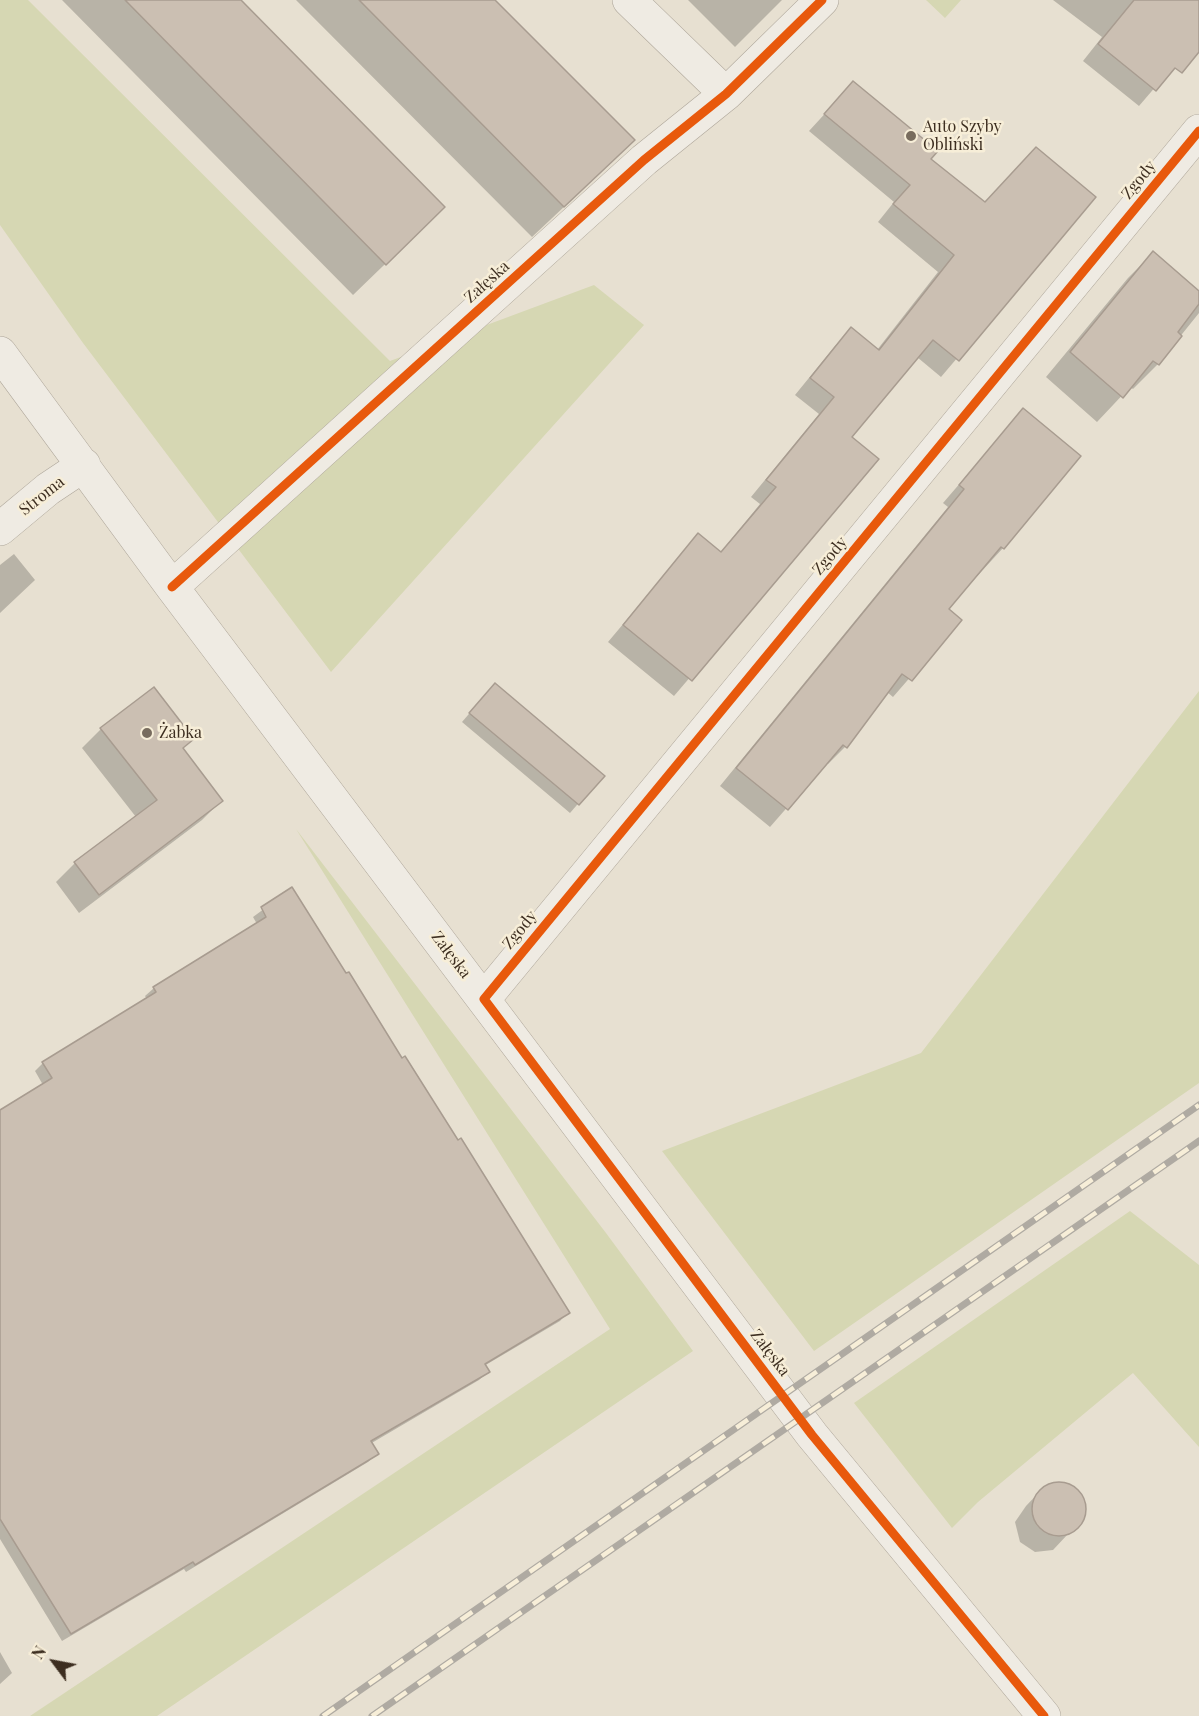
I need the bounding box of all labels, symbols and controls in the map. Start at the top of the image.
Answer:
place label: Auto Szyby Obliński [923,117,1002,155]
marker: Auto Szyby Obliński [904,129,918,143]
street label: Zgody [1118,157,1160,203]
street label: Załęska [461,257,513,307]
street label: Stroma [16,472,68,520]
street label: Zgody [809,533,851,579]
place label: Żabka [159,723,202,743]
marker: Żabka [140,726,154,740]
street label: Zgody [499,907,541,953]
street label: Załęska [427,928,475,982]
street label: Załęska [746,1326,794,1380]
north arrow [24,1632,84,1692]
text: N [26,1642,50,1663]

